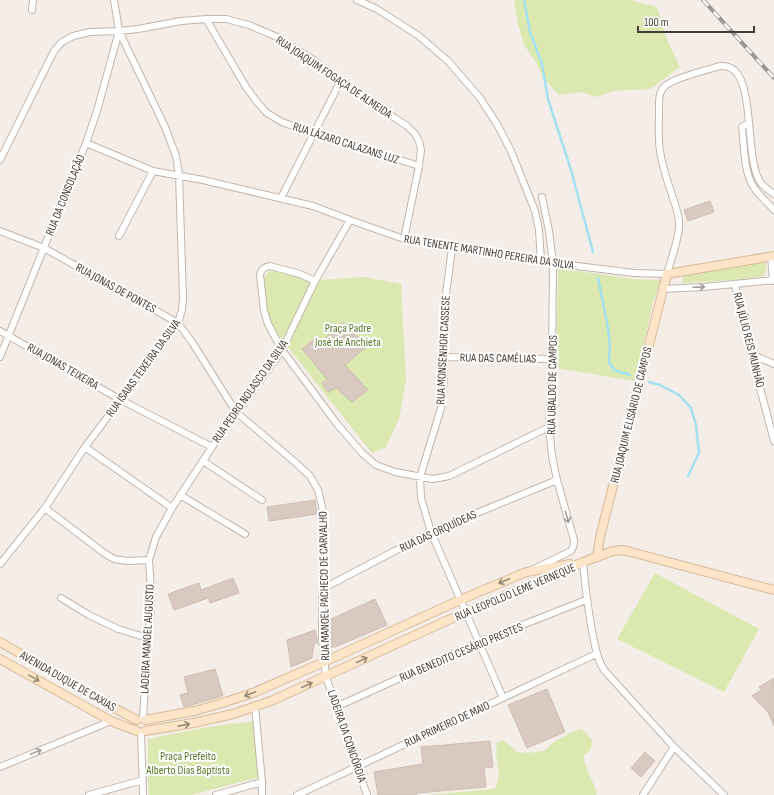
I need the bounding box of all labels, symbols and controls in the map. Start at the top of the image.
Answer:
scale bar [638,8,754,34]
text: 100 m [644,15,669,30]
street label: RUA JOAQUIM FOGAÇA DE ALMEIDA [273,33,395,122]
street label: RUA LÁZARO CALAZANS LUZ [291,119,401,168]
street label: RUA DA CONSOLAÇÃO [42,152,89,238]
street label: RUA TENENTE MARTINHO PEREIRA DA SILVA [403,232,576,273]
street label: RUA JONAS DE PONTES [73,260,159,317]
one-way arrow [692,284,705,291]
street label: RUA JÚLIO REIS MUNHÃO [729,291,768,389]
street label: RUA MONSENHOR CASSESE [433,295,454,405]
street label: RUA ISAIAS TEIXEIRA DA SILVA [103,316,184,420]
park label: Praça Padre José de Anchieta [314,321,381,350]
street label: RUA UBALDO DE CAMPOS [544,335,561,435]
street label: RUA PEDRO NOLASCO DA SILVA [209,336,292,446]
street label: RUA JONAS TEIXEIRA [24,340,102,393]
street label: RUA JOAQUIM ELISÁRIO DE CAMPOS [607,345,656,485]
street label: RUA DAS CAMÉLIAS [460,350,536,367]
street label: RUA DAS ORQUÍDEAS [397,507,479,556]
one-way arrow [564,510,571,523]
street label: RUA MANOEL PACHECO DE CARVALHO [316,511,333,661]
street label: RUA LEOPOLDO LEME VERNEQUE [453,560,578,625]
one-way arrow [499,578,511,586]
street label: LADEIRA MANOEL AUGUSTO [137,584,158,694]
street label: RUA BENEDITO CESÁRIO PRESTES [397,620,525,685]
street label: AVENIDA DUQUE DE CAXIAS [16,647,119,715]
one-way arrow [355,656,367,663]
one-way arrow [28,675,40,683]
one-way arrow [301,681,313,688]
street label: LADEIRA DA CONCÓRDIA [324,688,370,785]
one-way arrow [245,691,257,699]
street label: RUA PRIMEIRO DE MAIO [402,698,492,751]
one-way arrow [177,721,190,729]
one-way arrow [30,748,42,755]
park label: Praça Prefeito Alberto Dias Baptista [145,749,230,778]

